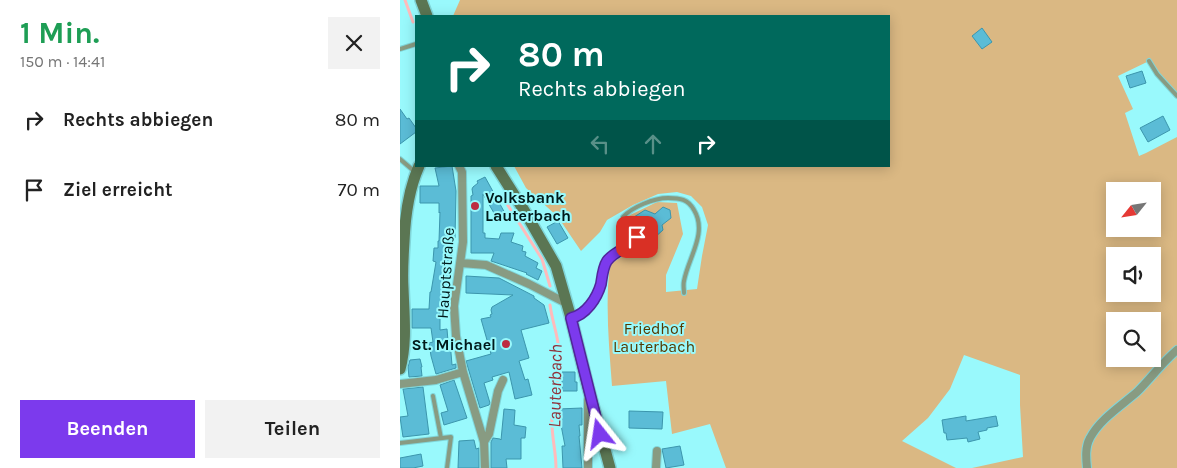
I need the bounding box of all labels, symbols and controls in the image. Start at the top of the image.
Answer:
text: 1 Min. [20,15,100,51]
button: close [328,17,380,69]
text: 80 m [518,34,605,75]
icon: right [435,35,500,100]
text: 150 m · 14:41 [20,52,105,71]
text: Rechts abbiegen [518,76,686,102]
icon: right [20,106,48,134]
text: Rechts abbiegen [63,109,213,131]
text: 80 m [335,109,380,131]
icon: left [586,130,614,158]
icon: ahead [639,130,667,158]
icon: right [692,130,720,158]
icon: arrive [20,176,48,204]
text: Ziel erreicht [63,179,173,201]
text: 70 m [338,179,380,201]
north arrow [1106,182,1161,238]
map controls [1106,182,1161,367]
place label: Volksbank Lauterbach [485,188,571,225]
marker: Volksbank Lauterbach [469,200,481,212]
pin [616,216,658,258]
icon: arrive [623,223,651,251]
street label: Hauptstraße [433,227,458,319]
button: sound [1106,247,1161,302]
button: search [1106,312,1161,367]
park label: Friedhof Lauterbach [613,319,695,356]
place label: St. Michael [412,335,496,354]
marker: St. Michael [500,338,512,350]
water label: Lauterbach [543,344,567,428]
button: Beenden [20,400,195,458]
button: Teilen [205,400,380,458]
position arrow [573,407,625,459]

